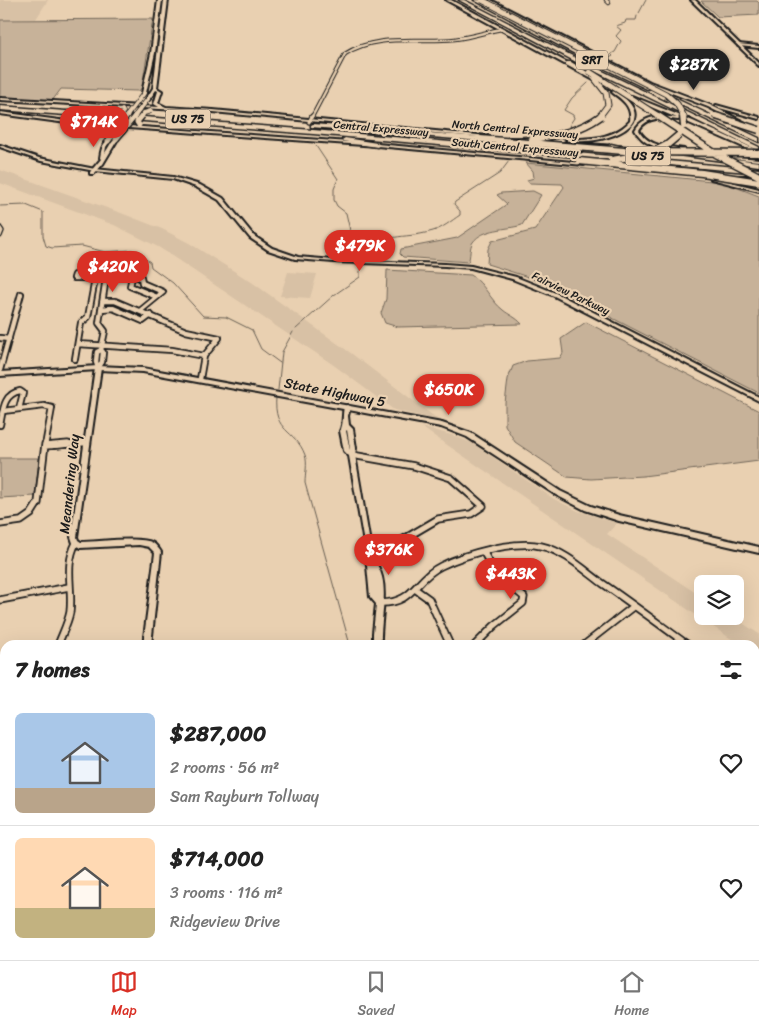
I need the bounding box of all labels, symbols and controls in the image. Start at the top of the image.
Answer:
pin: $287K [659,48,729,91]
road number: SRT [576,50,608,70]
text: $287K [670,50,718,79]
pin: $714K [59,106,129,148]
text: $714K [71,107,117,136]
road number: US 75 [166,110,210,128]
street label: Central Expressway [333,115,430,142]
street label: North Central Expressway [451,115,579,145]
street label: South Central Expressway [451,132,580,163]
road number: US 75 [626,146,670,166]
pin: $479K [325,230,395,272]
text: $479K [335,231,385,260]
pin: $420K [78,250,148,293]
text: $420K [88,252,138,281]
street label: Fairview Parkway [529,266,613,321]
street label: State Highway 5 [282,370,388,415]
pin: $650K [414,374,484,416]
text: $650K [424,375,474,404]
street label: Meandering Way [52,432,87,535]
pin: $376K [354,534,424,576]
text: $376K [365,535,413,564]
pin: $443K [476,558,546,600]
text: $443K [486,559,536,588]
map controls [694,575,744,625]
button: layers [694,575,744,625]
text: 7 homes [15,651,90,689]
icon: filters [717,656,745,684]
text: $287,000 [170,715,266,753]
icon: home [55,733,115,793]
icon: heart [717,749,745,777]
text: 2 rooms · 56 m² [170,753,279,782]
text: Sam Rayburn Tollway [170,782,319,811]
text: $714,000 [170,840,264,878]
icon: home [55,858,115,918]
icon: heart [717,874,745,902]
text: 3 rooms · 116 m² [170,878,283,907]
text: Ridgeview Drive [170,907,280,936]
tab: Map [110,968,138,1023]
tab: Saved [358,968,394,1023]
tab: Home [614,968,649,1023]

